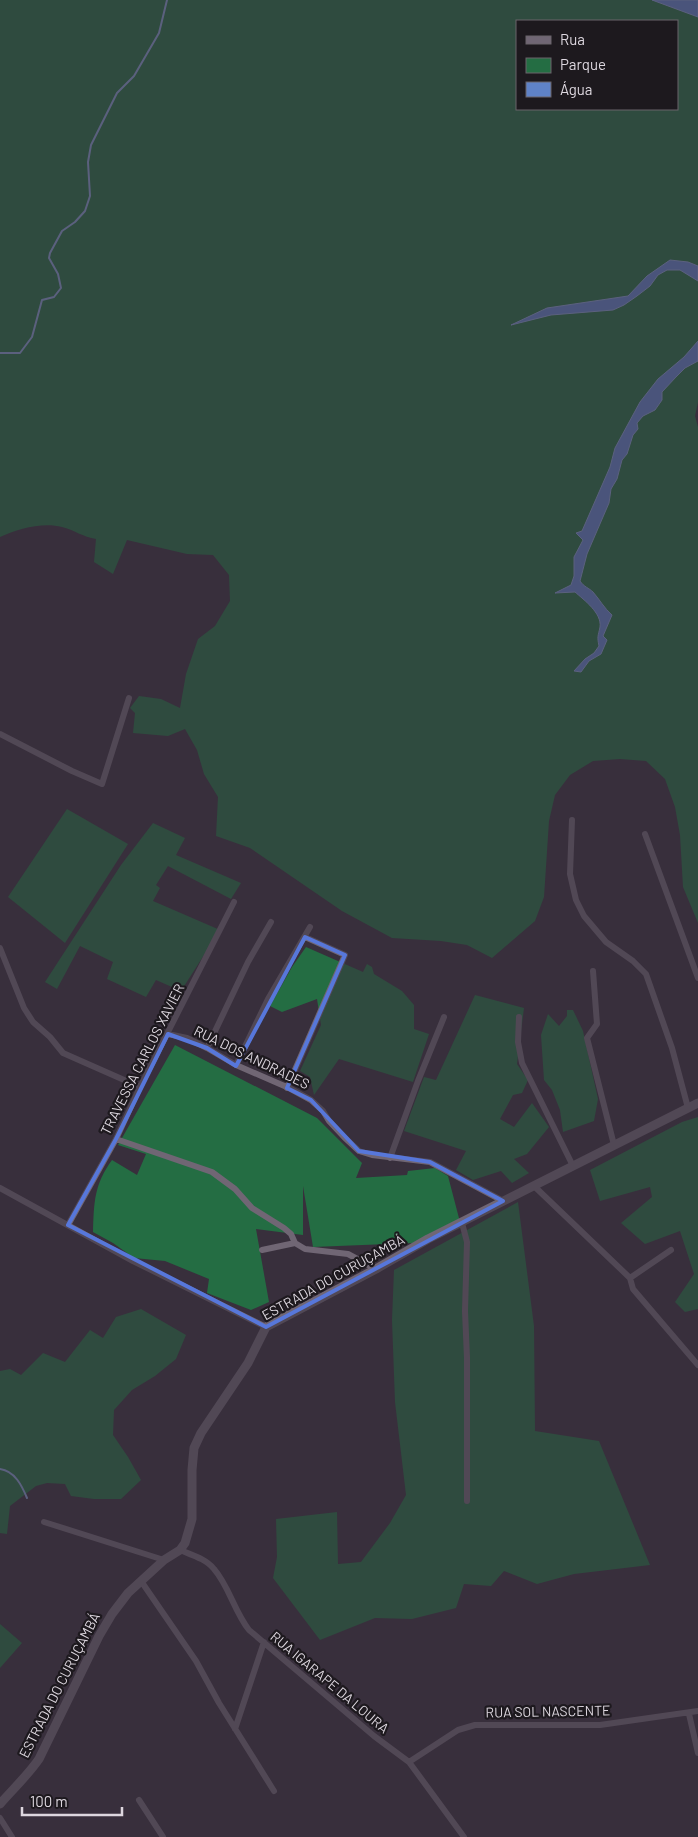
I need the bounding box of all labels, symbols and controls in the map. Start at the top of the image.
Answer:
legend [516,20,678,110]
text: Rua [560,30,585,48]
text: Parque [560,55,606,73]
text: Água [560,80,593,98]
street label: TRAVESSA CARLOS XAVIER [96,981,188,1137]
street label: RUA DOS ANDRADES [191,1022,313,1092]
street label: ESTRADA DO CURUÇAMBÁ [259,1230,408,1323]
street label: ESTRADA DO CURUÇAMBÁ [15,1609,103,1760]
street label: RUA IGARAPE DA LOURA [267,1627,393,1737]
street label: RUA SOL NASCENTE [485,1701,611,1721]
scale bar [22,1784,122,1816]
text: 100 m [30,1792,68,1810]

